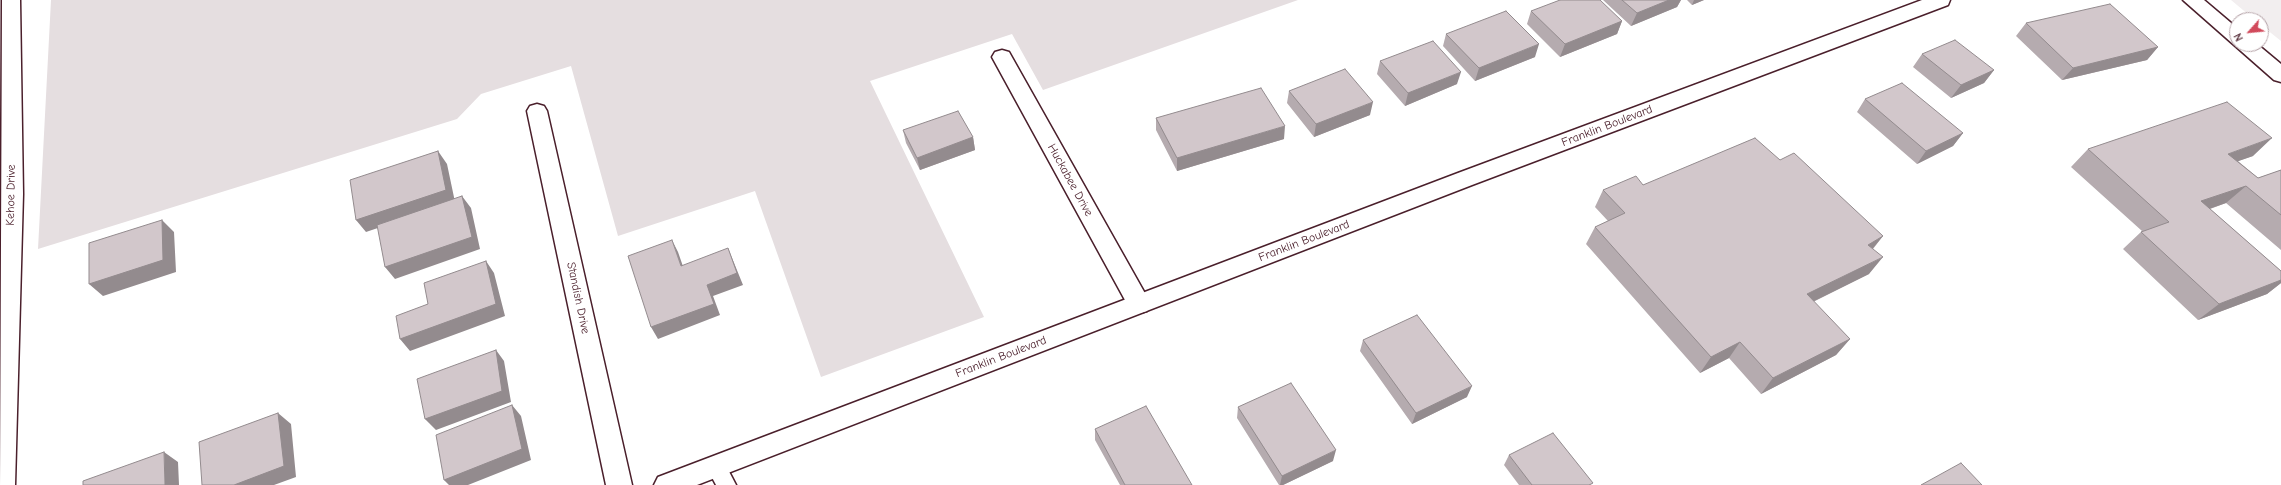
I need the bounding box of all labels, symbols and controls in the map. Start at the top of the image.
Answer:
north arrow [2229,12,2269,52]
text: N [2231,31,2246,43]
street label: Franklin Boulevard [1559,102,1655,150]
street label: Huckabee Drive [1044,141,1096,219]
street label: Kehoe Drive [3,164,19,226]
street label: Franklin Boulevard [1256,217,1352,265]
street label: Standish Drive [563,261,593,335]
street label: Franklin Boulevard [953,333,1049,381]

